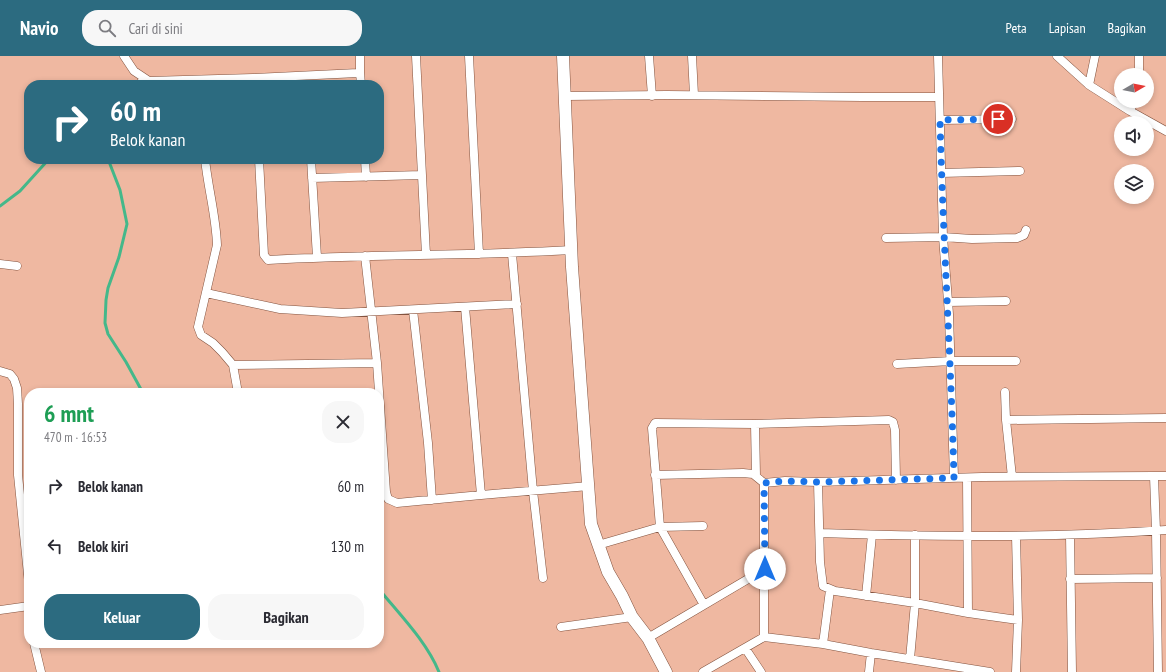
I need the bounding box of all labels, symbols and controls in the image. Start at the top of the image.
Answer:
search box [82,10,362,46]
text: Navio [20,16,58,40]
icon: search [96,17,118,39]
text: Cari di sini [128,19,183,38]
text: Peta [1006,19,1027,37]
text: Lapisan [1049,19,1086,37]
text: Bagikan [1108,19,1146,37]
north arrow [1114,68,1154,108]
map controls [1114,68,1154,204]
text: 60 m [110,92,161,129]
icon: right [44,96,96,148]
pin [981,102,1015,136]
icon: arrive [987,108,1009,130]
button: sound [1114,116,1154,156]
text: Belok kanan [110,128,185,151]
button: layers [1114,164,1154,204]
text: 6 mnt [44,398,94,429]
button: close [322,401,364,443]
text: 470 m · 16:53 [44,429,107,446]
icon: right [44,475,66,497]
text: Belok kanan [78,477,143,496]
text: 60 m [338,477,364,496]
icon: left [44,535,66,557]
text: Belok kiri [78,537,128,556]
text: 130 m [331,537,364,556]
position arrow [744,548,786,590]
button: Keluar [44,594,200,640]
button: Bagikan [208,594,364,640]

